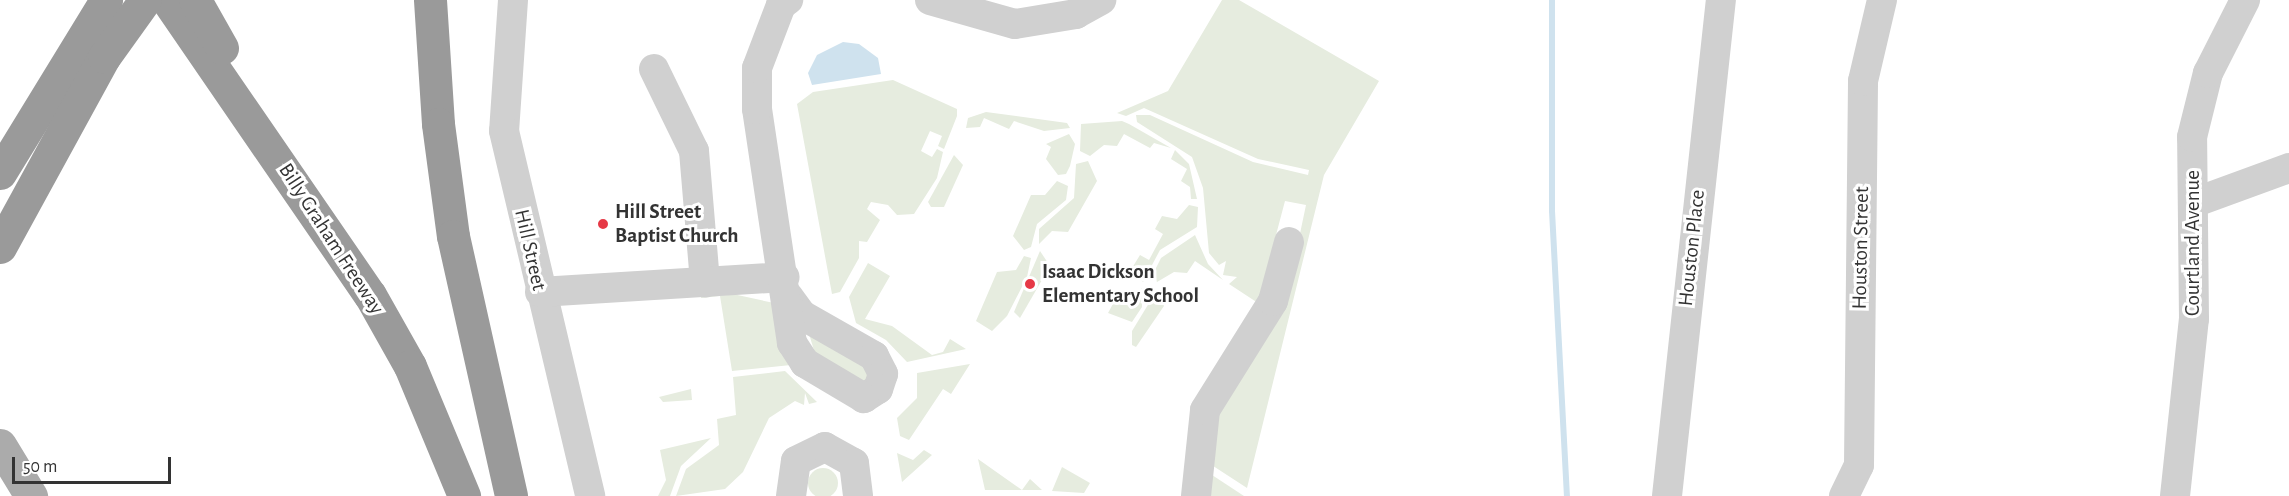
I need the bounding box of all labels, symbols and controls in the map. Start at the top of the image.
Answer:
street label: Billy Graham Freeway [273,159,389,319]
street label: Courtland Avenue [2180,170,2206,316]
street label: Houston Street [1847,186,1875,310]
street label: Houston Place [1673,188,1711,308]
place label: Hill Street Baptist Church [615,199,739,249]
street label: Hill Street [508,207,552,293]
marker: Hill Street Baptist Church [596,217,610,231]
place label: Isaac Dickson Elementary School [1042,259,1199,309]
marker: Isaac Dickson Elementary School [1023,277,1037,291]
scale bar [15,445,174,483]
text: 50 m [23,458,57,476]

